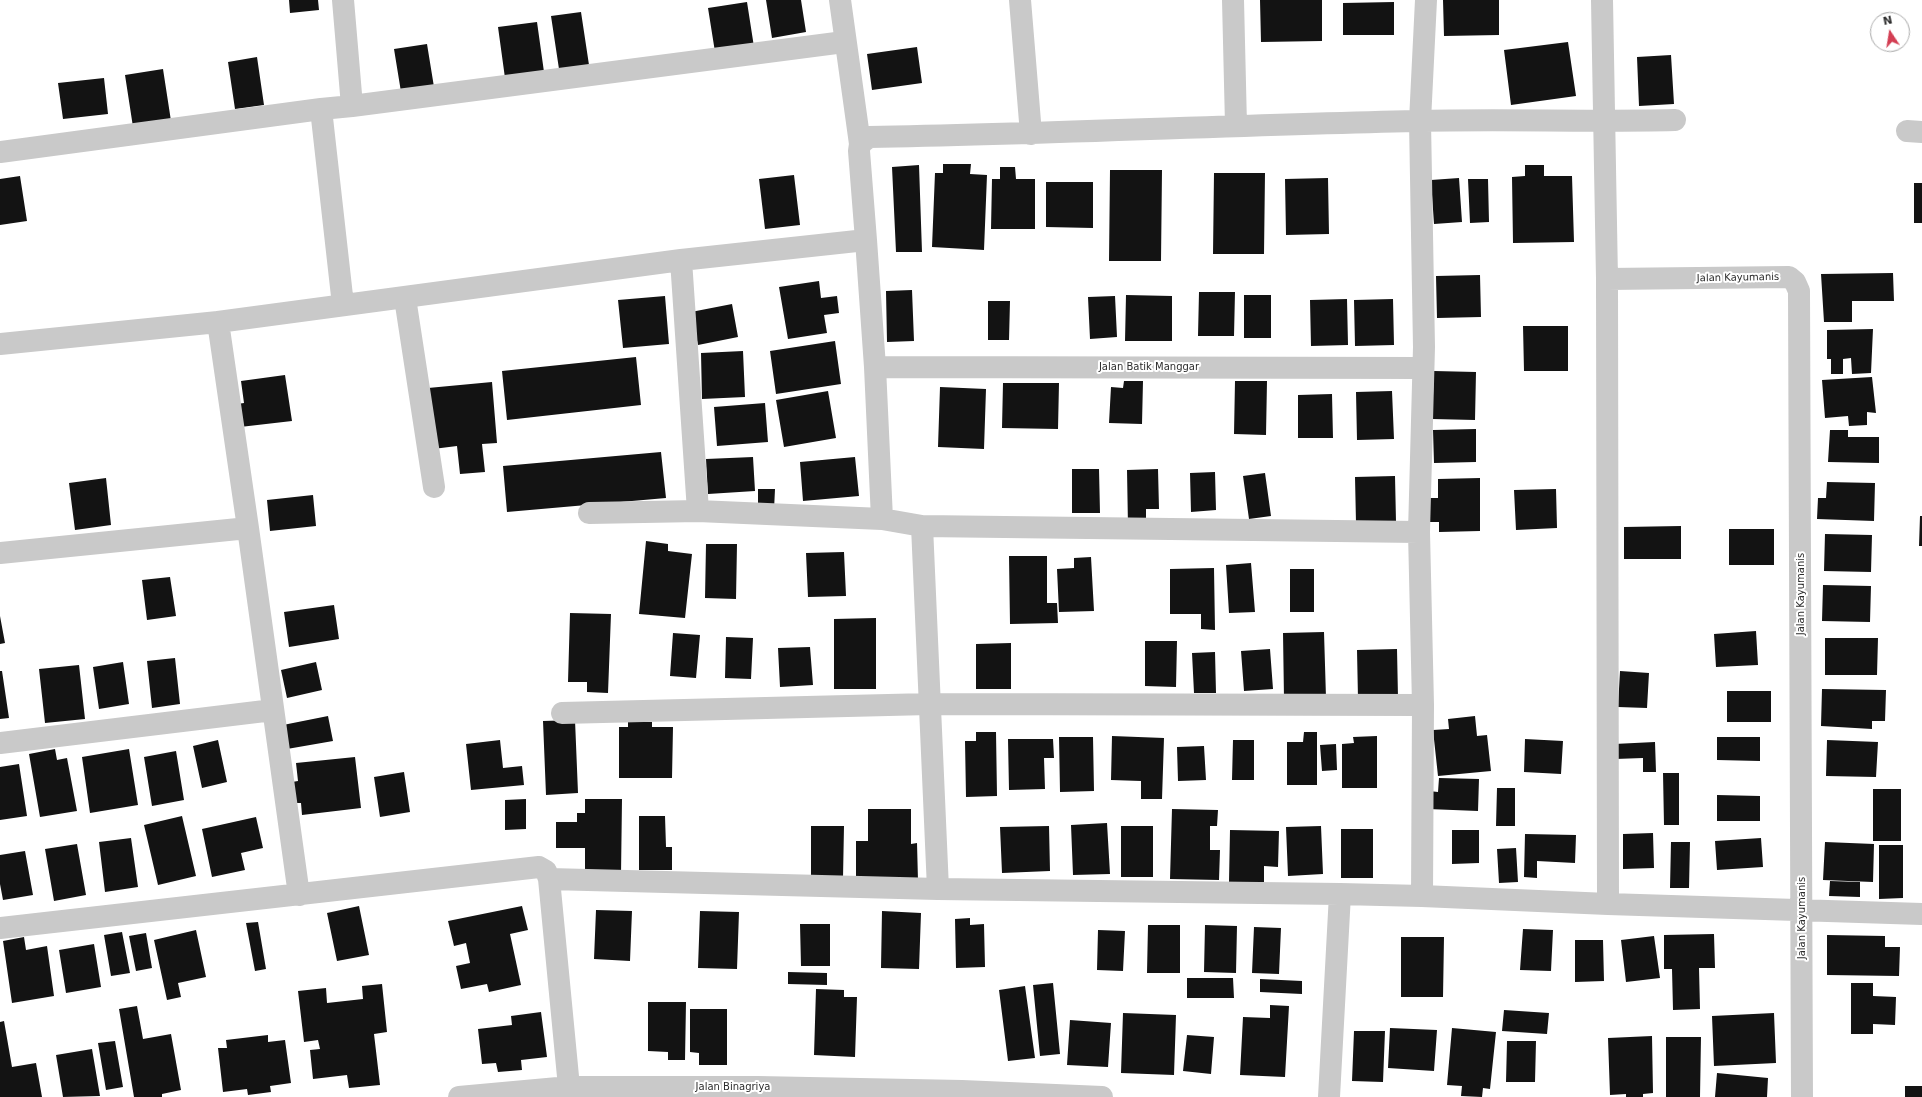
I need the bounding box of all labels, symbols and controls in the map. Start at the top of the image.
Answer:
north arrow [1870,12,1910,52]
text: N [1882,13,1893,28]
street label: Jalan Kayumanis [1697,271,1779,285]
street label: Jalan Batik Manggar [1099,361,1199,373]
street label: Jalan Kayumanis [1795,553,1807,635]
street label: Jalan Kayumanis [1796,877,1808,959]
street label: Jalan Binagriya [696,1081,770,1093]

